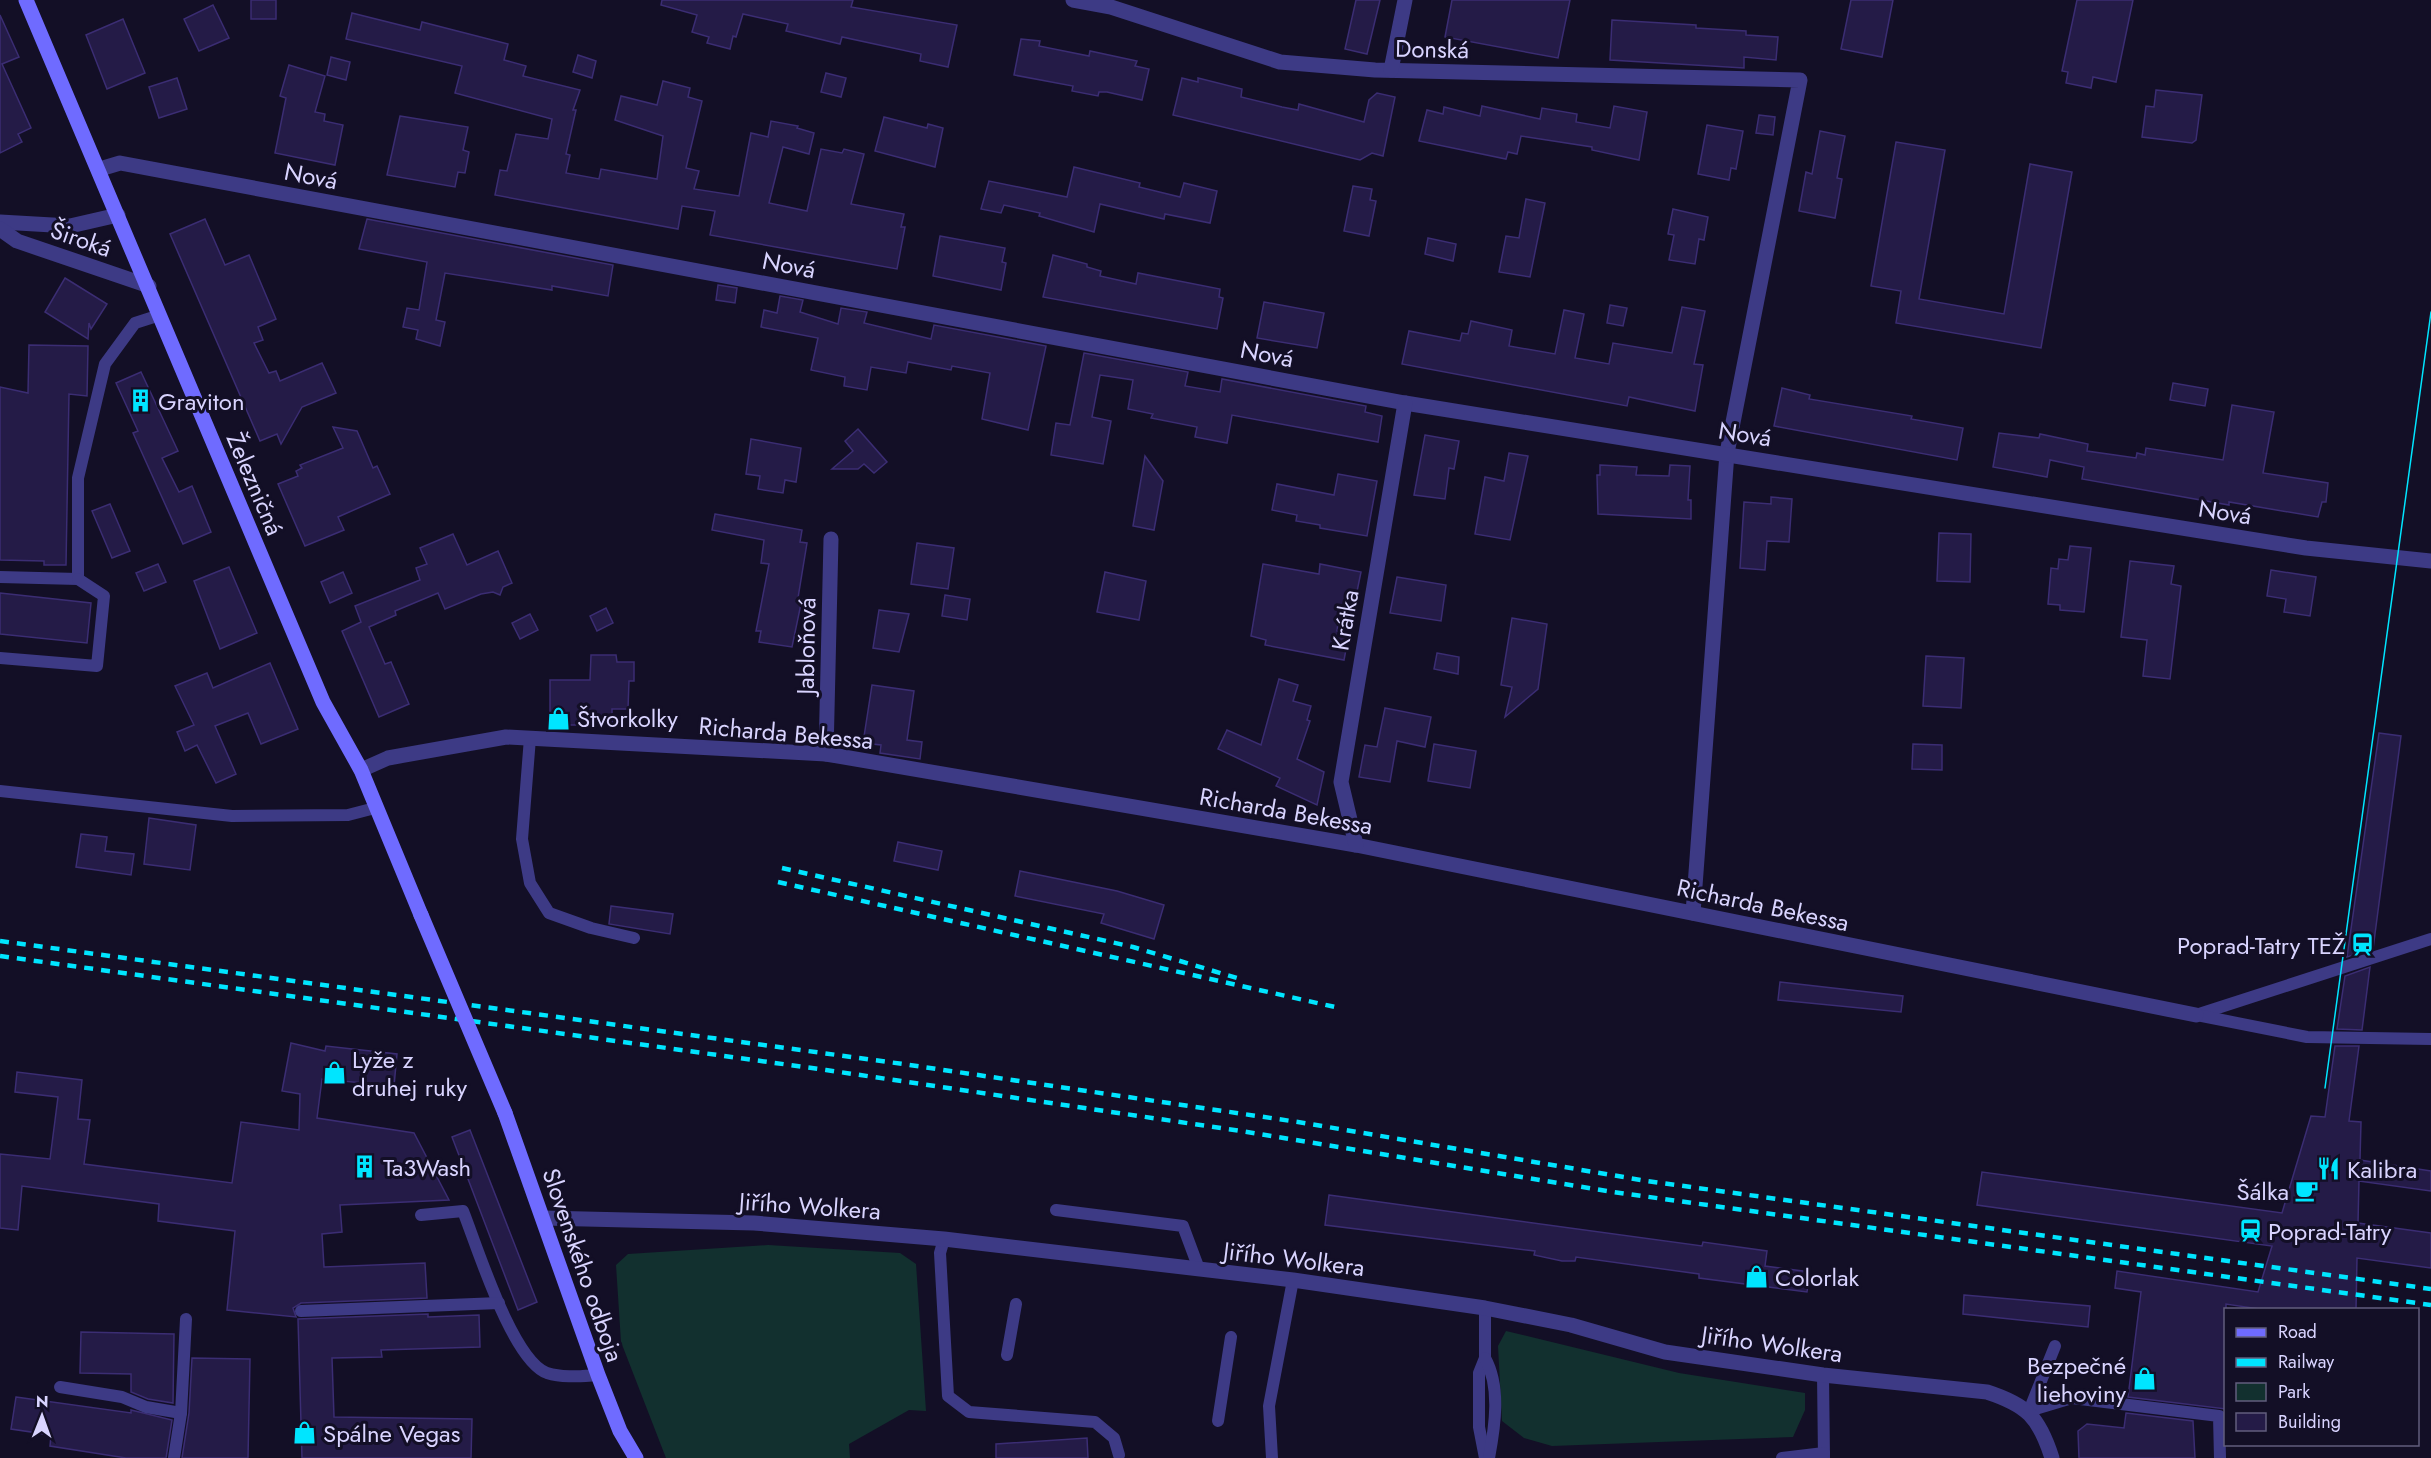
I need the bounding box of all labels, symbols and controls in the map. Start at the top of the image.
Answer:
street label: Donská [1395,31,1469,67]
street label: Nová [281,154,341,198]
street label: Široká [46,212,116,266]
street label: Nová [759,243,819,287]
street label: Nová [1237,332,1297,376]
place label: Graviton [158,384,245,419]
building icon: Graviton [127,388,153,414]
street label: Nová [1716,413,1774,455]
street label: Železničná [218,427,292,541]
street label: Nová [2196,491,2254,533]
street label: Krátka [1322,587,1368,653]
street label: Jabloňová [788,597,824,698]
place label: Štvorkolky [577,701,678,736]
shop icon: Štvorkolky [546,705,572,731]
street label: Richarda Bekessa [697,708,875,758]
street label: Richarda Bekessa [1197,779,1375,843]
street label: Richarda Bekessa [1674,870,1852,940]
place label: Poprad-Tatry TEŽ [2177,928,2345,963]
station icon: Poprad-Tatry TEŽ [2350,932,2376,958]
place label: Lyže z druhej ruky [352,1042,467,1105]
shop icon: Lyže z druhej ruky [321,1060,347,1086]
place label: Ta3Wash [383,1150,471,1185]
place label: Kalibra [2347,1152,2417,1187]
building icon: Ta3Wash [352,1154,378,1180]
restaurant icon: Kalibra [2316,1156,2342,1182]
street label: Slovenského odboja [533,1163,633,1367]
place label: Šálka [2237,1174,2289,1209]
cafe icon: Šálka [2294,1178,2320,1204]
street label: Jiřího Wolkera [735,1183,882,1228]
place label: Poprad-Tatry [2268,1214,2392,1249]
station icon: Poprad-Tatry [2237,1218,2263,1244]
street label: Jiřího Wolkera [1218,1233,1367,1285]
place label: Colorlak [1775,1260,1859,1295]
shop icon: Colorlak [1744,1264,1770,1290]
legend [2224,1308,2419,1446]
street label: Jiřího Wolkera [1696,1316,1845,1371]
text: Road [2278,1319,2317,1345]
place label: Bezpečné liehoviny [2027,1348,2126,1411]
text: Railway [2278,1349,2334,1375]
shop icon: Bezpečné liehoviny [2131,1366,2157,1392]
text: Park [2278,1379,2310,1405]
north arrow [12,1386,72,1446]
text: N [36,1390,49,1413]
text: Building [2278,1409,2341,1435]
place label: Spálne Vegas [323,1416,460,1451]
shop icon: Spálne Vegas [292,1420,318,1446]

